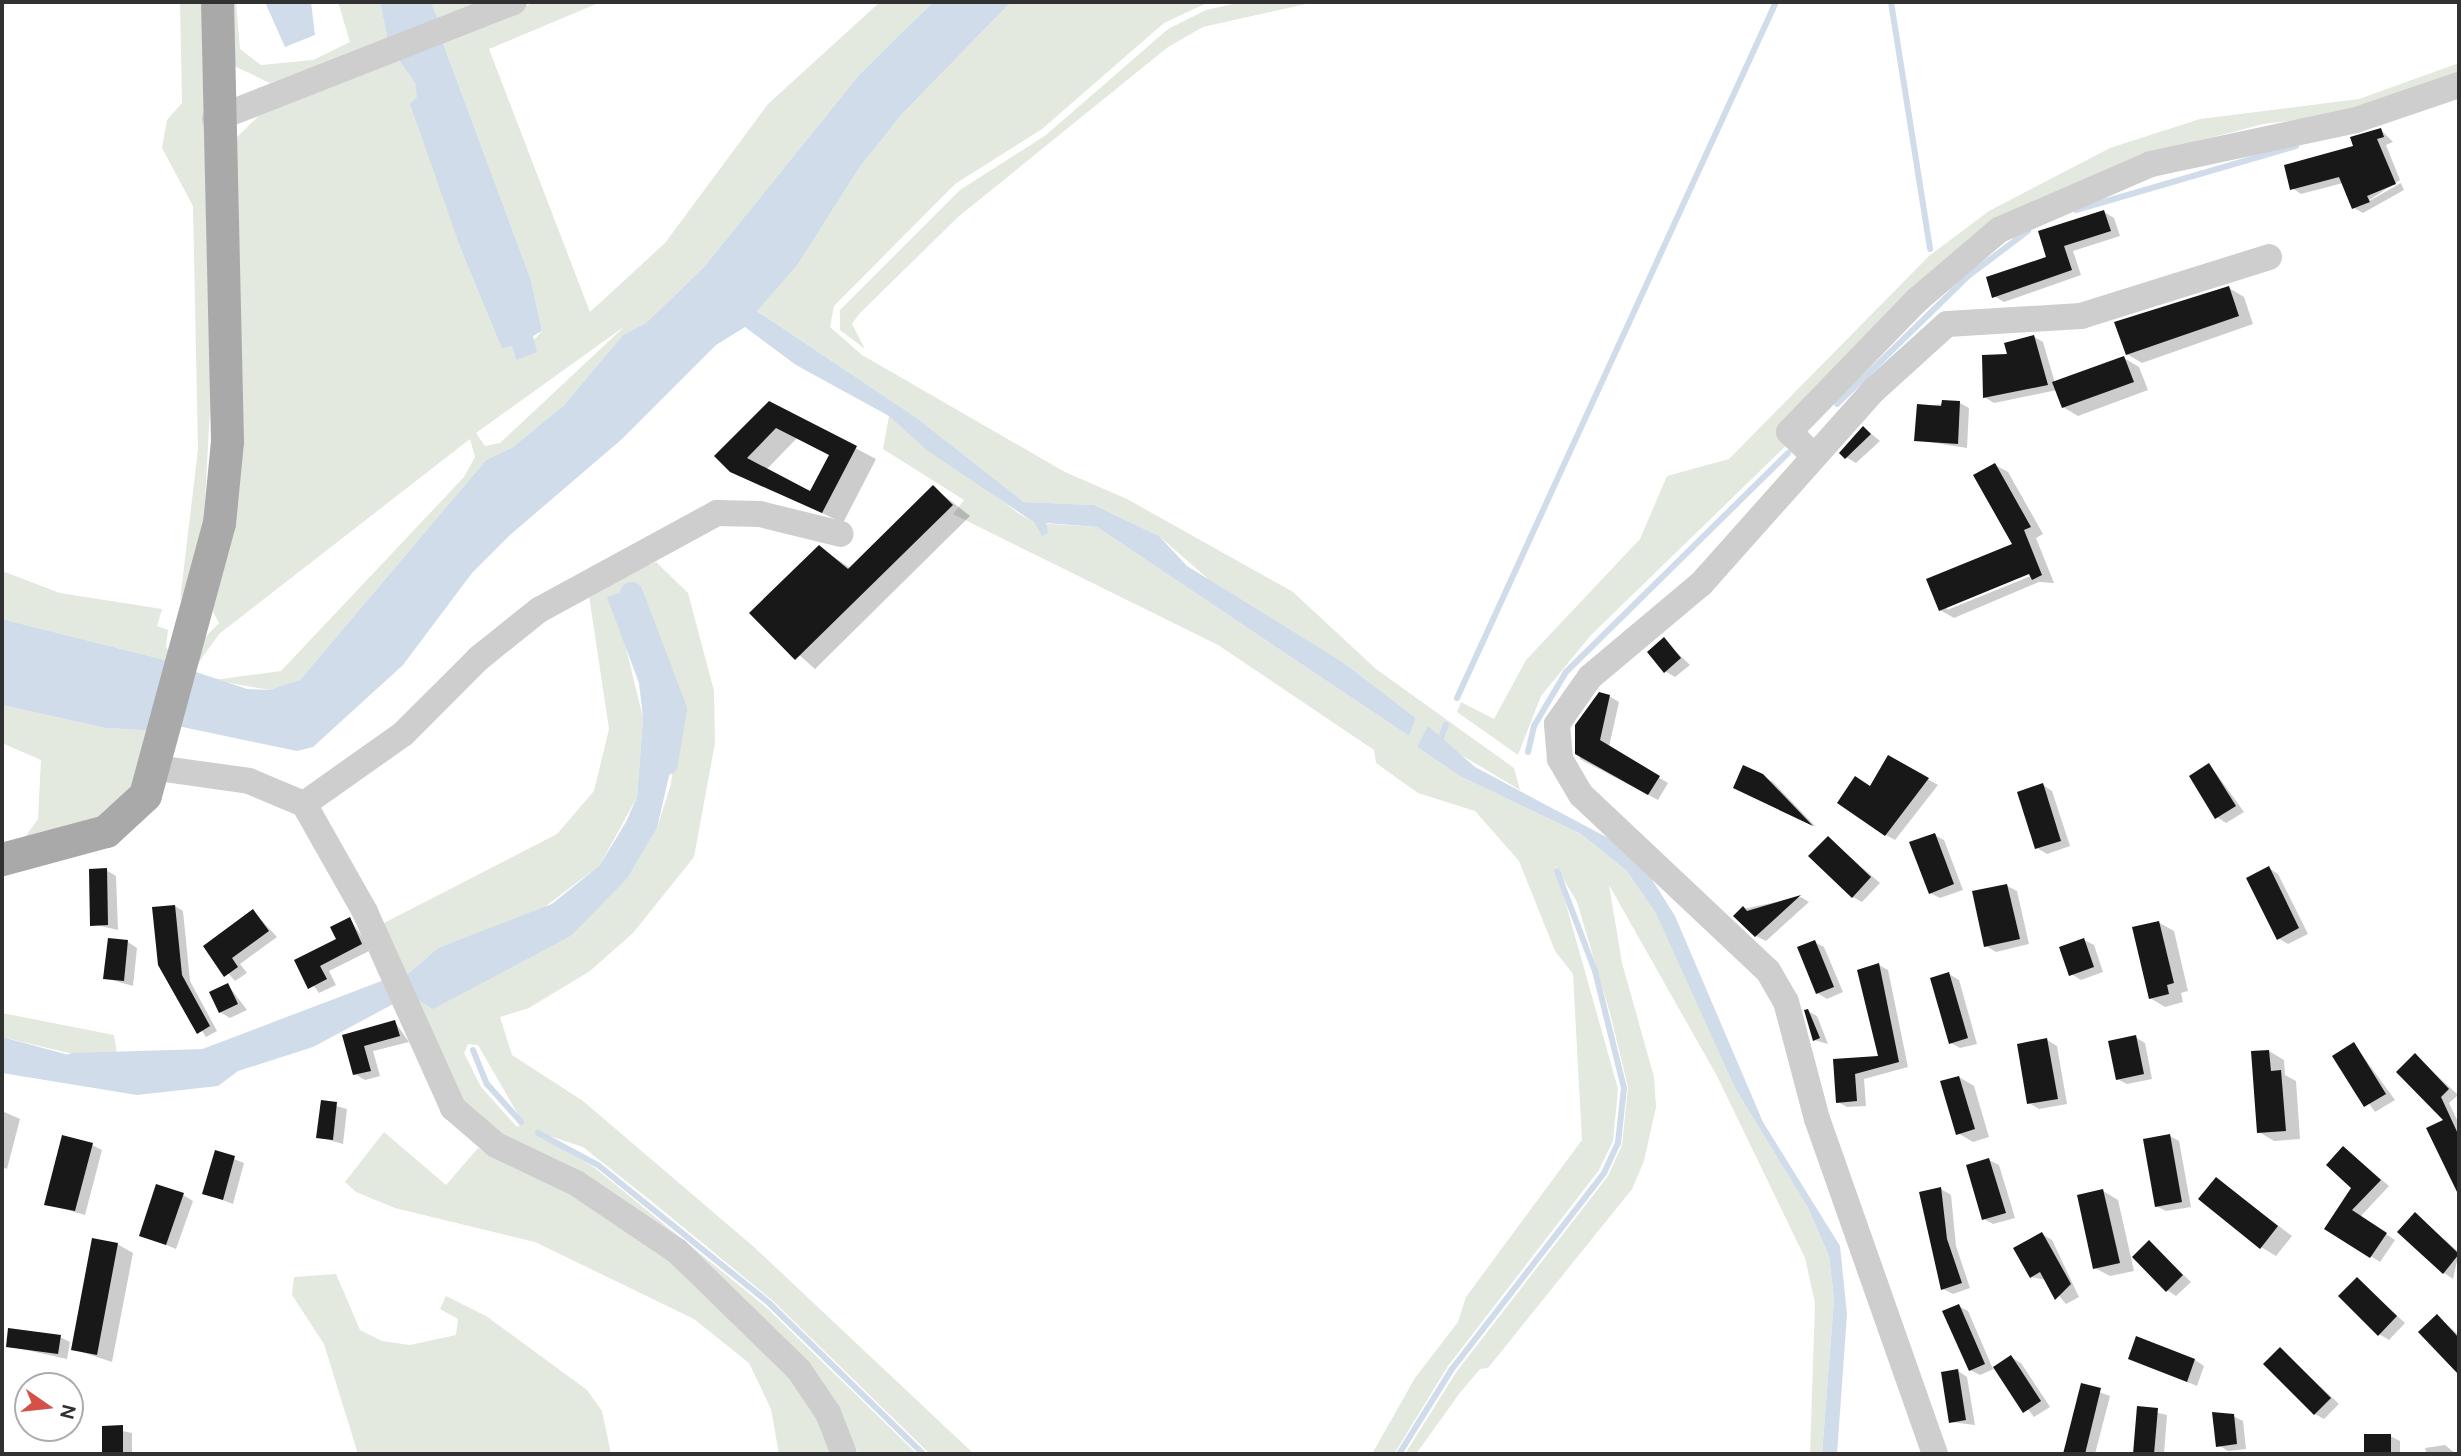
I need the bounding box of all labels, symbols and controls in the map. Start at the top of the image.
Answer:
north arrow [14,1372,84,1442]
text: N [54,1402,82,1421]

